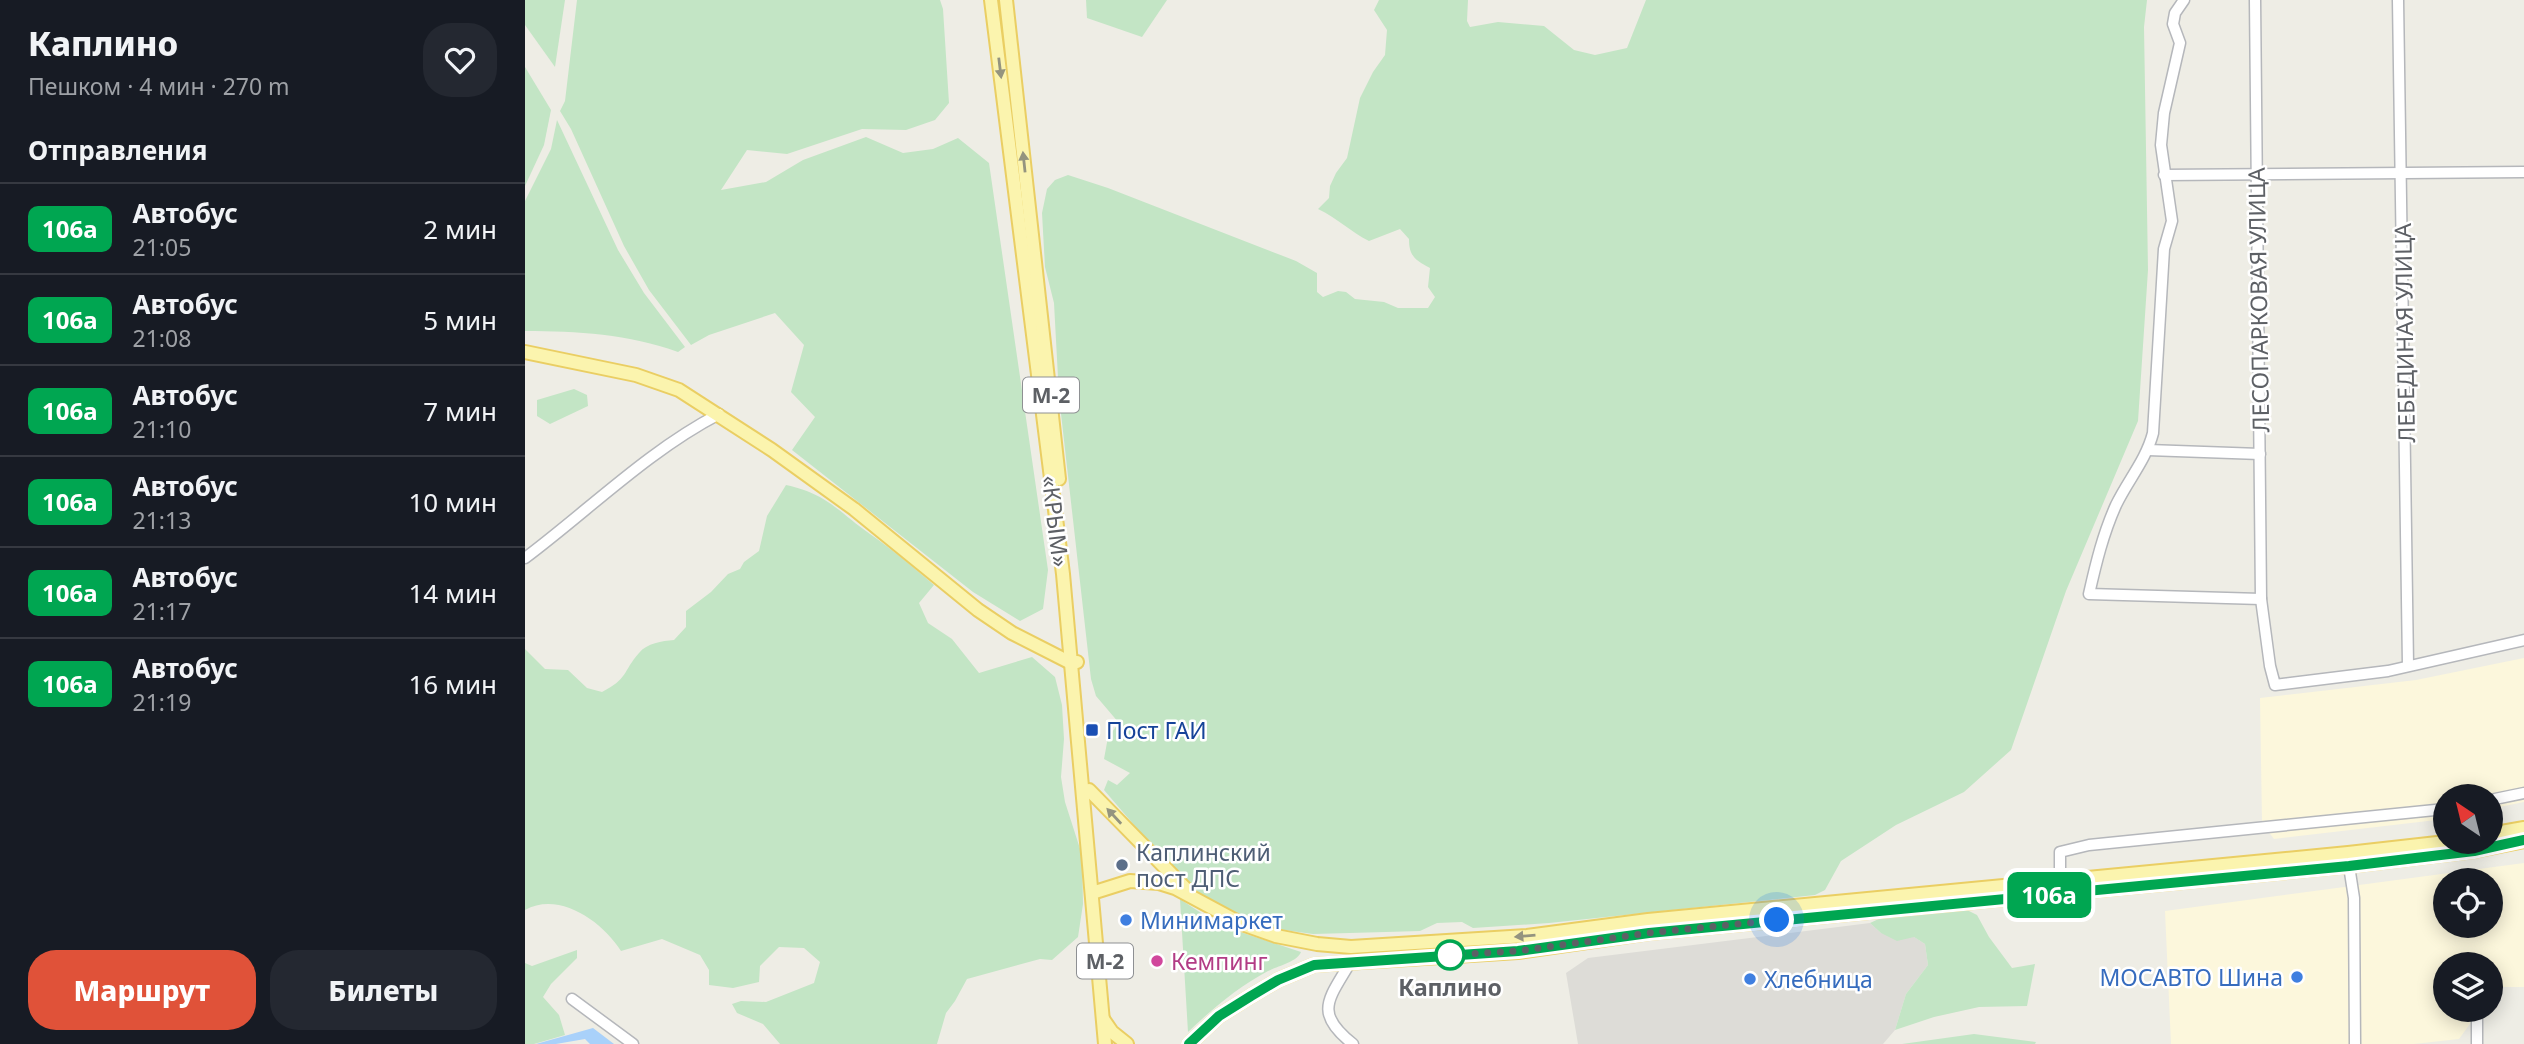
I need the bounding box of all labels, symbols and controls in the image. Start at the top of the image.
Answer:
text: Каплино [28,21,178,66]
button: heart [423,23,497,97]
one-way arrow [994,57,1005,79]
text: Пешком · 4 мин · 270 m [28,70,290,102]
text: Отправления [28,132,207,168]
one-way arrow [1019,151,1030,173]
street label: ЛЕСОПАРКОВАЯ УЛИЦА [2240,167,2276,433]
text: Автобус [133,195,238,231]
text: 2 мин [423,211,497,247]
text: 106а [42,212,98,245]
street label: ЛЕБЕДИНАЯ УЛИЦА [2386,223,2422,443]
text: 21:05 [133,231,191,263]
text: Автобус [133,286,238,322]
text: 5 мин [423,302,497,338]
text: 106а [42,303,98,336]
text: 21:08 [133,322,191,354]
text: Автобус [133,377,238,413]
road number: М-2 [1023,378,1079,412]
text: 7 мин [423,393,497,429]
text: 106а [42,394,98,427]
text: 21:10 [133,413,191,445]
text: Автобус [133,468,238,504]
street label: «КРЫМ» [1035,473,1077,569]
text: 10 мин [408,484,497,520]
text: 106а [42,485,98,518]
text: 21:13 [133,504,191,536]
text: Автобус [133,559,238,595]
text: 14 мин [408,575,497,611]
text: 106а [42,576,98,609]
text: 21:17 [133,595,191,627]
text: Автобус [133,650,238,686]
text: 16 мин [408,666,497,702]
text: 106а [42,667,98,700]
text: 21:19 [133,686,191,718]
place label: Пост ГАИ [1106,714,1207,746]
marker: Пост ГАИ [1084,722,1100,738]
north arrow [2433,784,2503,854]
map controls [2433,784,2503,1022]
one-way arrow [1105,808,1122,825]
place label: Каплинский пост ДПС [1136,836,1271,894]
marker: Каплинский пост ДПС [1114,857,1130,873]
button: locate [2433,868,2503,938]
line badge: 106а [2000,872,2098,918]
text: 106а [2021,878,2077,911]
your location [1759,902,1794,937]
place label: Минимаркет [1140,904,1283,936]
marker: Минимаркет [1118,912,1134,928]
one-way arrow [1513,931,1535,942]
marker: Каплино [1435,940,1465,970]
road number: М-2 [1077,944,1133,978]
place label: Кемпинг [1171,945,1268,977]
button: Маршрут [28,950,256,1030]
button: Билеты [270,950,497,1030]
button: layers [2433,952,2503,1022]
marker: Кемпинг [1149,953,1165,969]
place label: МОСАВТО Шина [2099,961,2283,993]
place label: Хлебница [1764,963,1873,995]
marker: МОСАВТО Шина [2289,969,2305,985]
place label: Каплино [1398,971,1502,1003]
marker: Хлебница [1742,971,1758,987]

